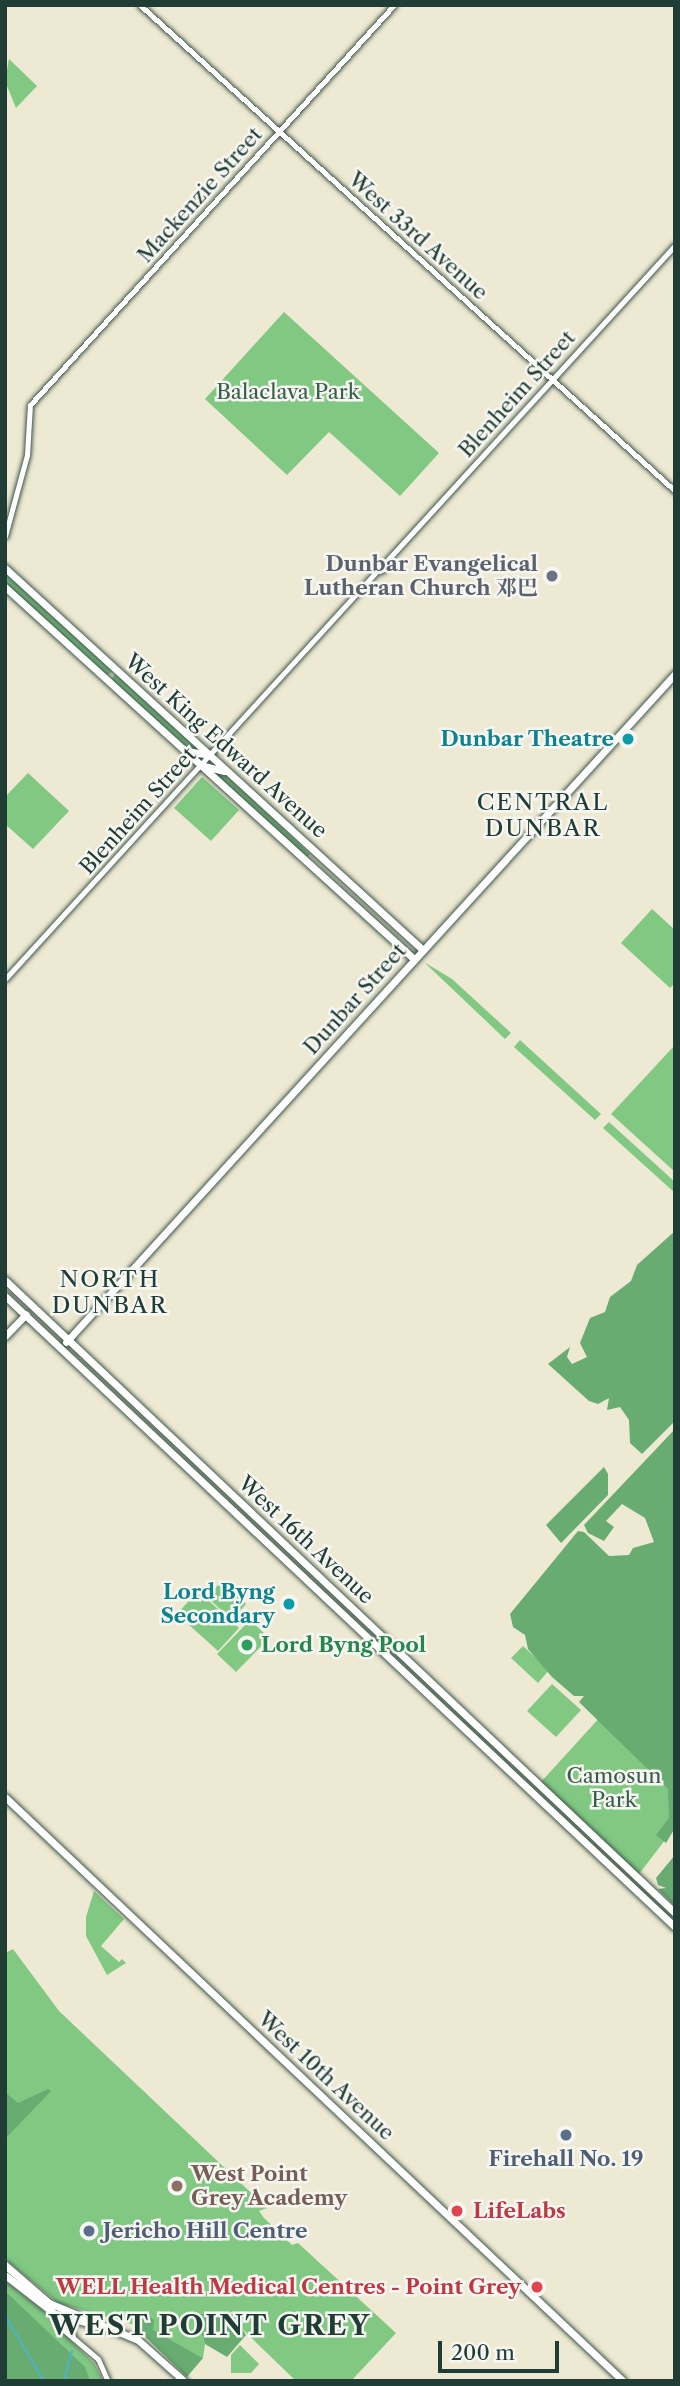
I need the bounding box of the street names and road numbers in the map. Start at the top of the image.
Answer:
street label: Mackenzie Street [133,122,267,268]
street label: West 33rd Avenue [343,167,493,305]
street label: Blenheim Street [454,326,580,462]
street label: West King Edward Avenue [119,648,333,844]
street label: Blenheim Street [75,743,201,879]
street label: Dunbar Street [299,938,411,1060]
street label: West 16th Avenue [233,1470,379,1610]
street label: West 10th Avenue [252,2006,400,2146]

